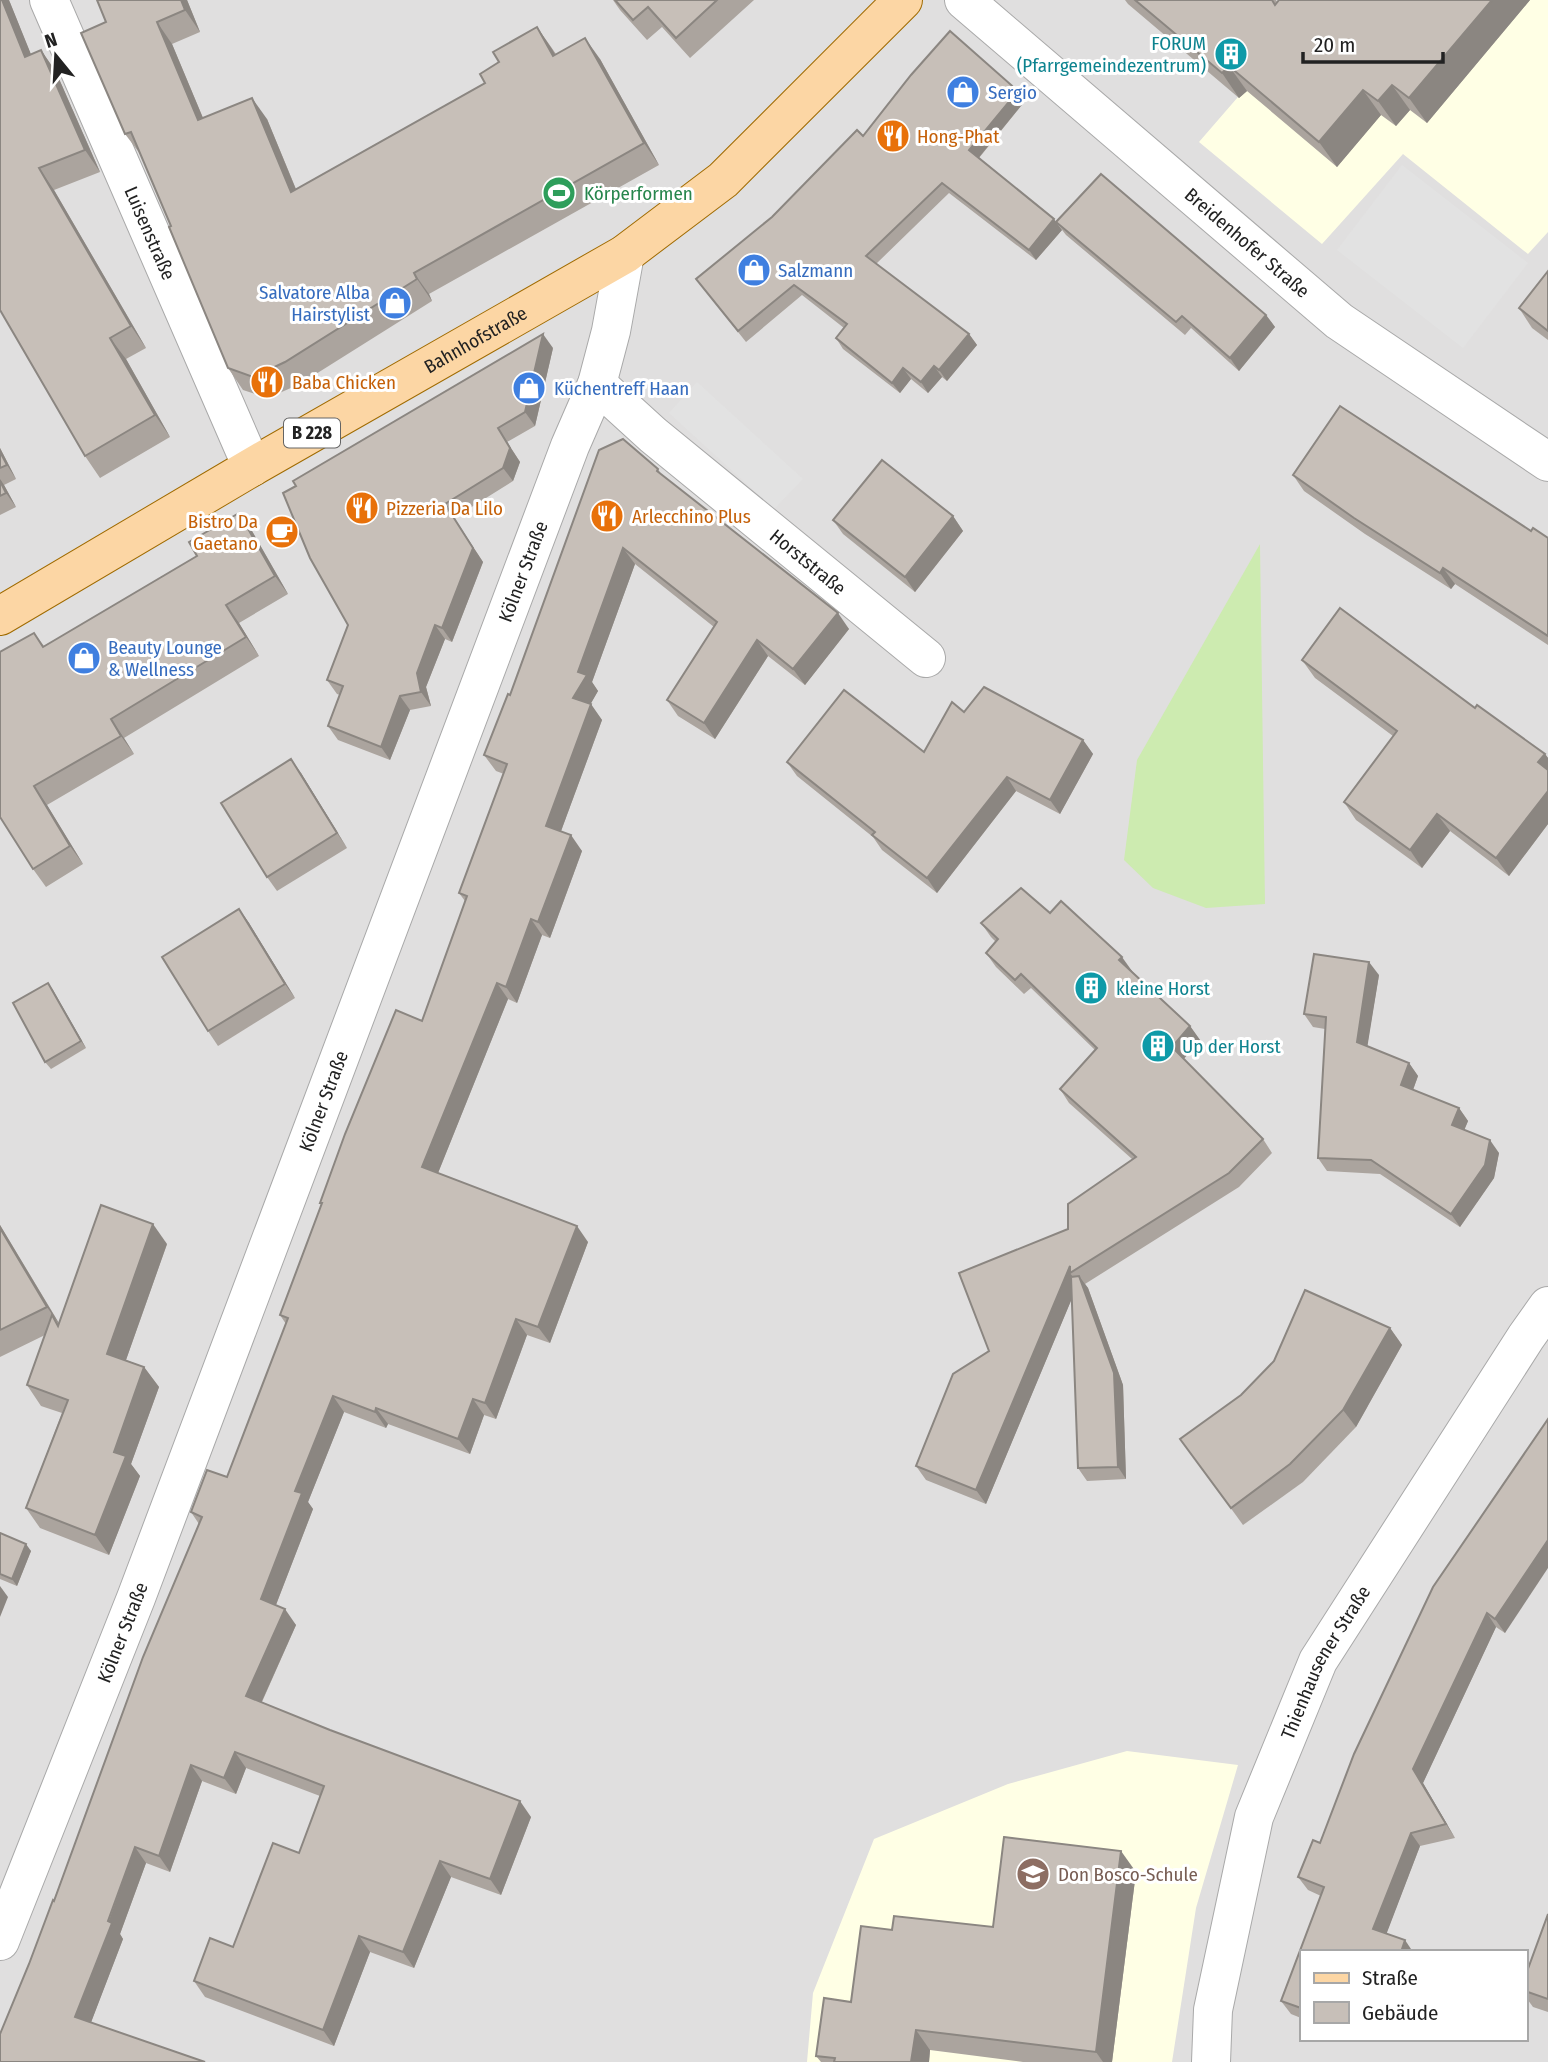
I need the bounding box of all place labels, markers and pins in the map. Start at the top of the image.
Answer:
place label: FORUM (Pfarrgemeindezentrum) [1017,32,1206,77]
building icon: FORUM (Pfarrgemeindezentrum) [1212,35,1250,73]
shop icon: Sergio [944,73,982,111]
place label: Sergio [988,81,1037,104]
restaurant icon: Hong-Phat [874,117,912,155]
place label: Hong-Phat [917,125,1000,148]
sports icon: Körperformen [540,174,578,212]
place label: Körperformen [584,182,693,205]
shop icon: Salzmann [735,251,773,289]
place label: Salzmann [778,259,853,282]
place label: Salvatore Alba Hairstylist [259,281,371,326]
shop icon: Salvatore Alba Hairstylist [376,284,414,322]
restaurant icon: Baba Chicken [248,363,286,401]
shop icon: Küchentreff Haan [510,369,548,407]
place label: Baba Chicken [292,371,396,394]
place label: Küchentreff Haan [554,377,689,400]
restaurant icon: Pizzeria Da Lilo [343,489,381,527]
place label: Pizzeria Da Lilo [386,497,503,520]
restaurant icon: Arlecchino Plus [588,497,626,535]
place label: Arlecchino Plus [632,505,751,528]
place label: Bistro Da Gaetano [188,510,258,555]
cafe icon: Bistro Da Gaetano [263,513,301,551]
place label: Beauty Lounge & Wellness [108,636,222,681]
shop icon: Beauty Lounge & Wellness [65,639,103,677]
building icon: kleine Horst [1072,969,1110,1007]
place label: kleine Horst [1116,977,1211,1000]
building icon: Up der Horst [1139,1027,1177,1065]
place label: Up der Horst [1182,1035,1281,1058]
school or university icon: Don Bosco-Schule [1014,1855,1052,1893]
place label: Don Bosco-Schule [1058,1863,1198,1886]

